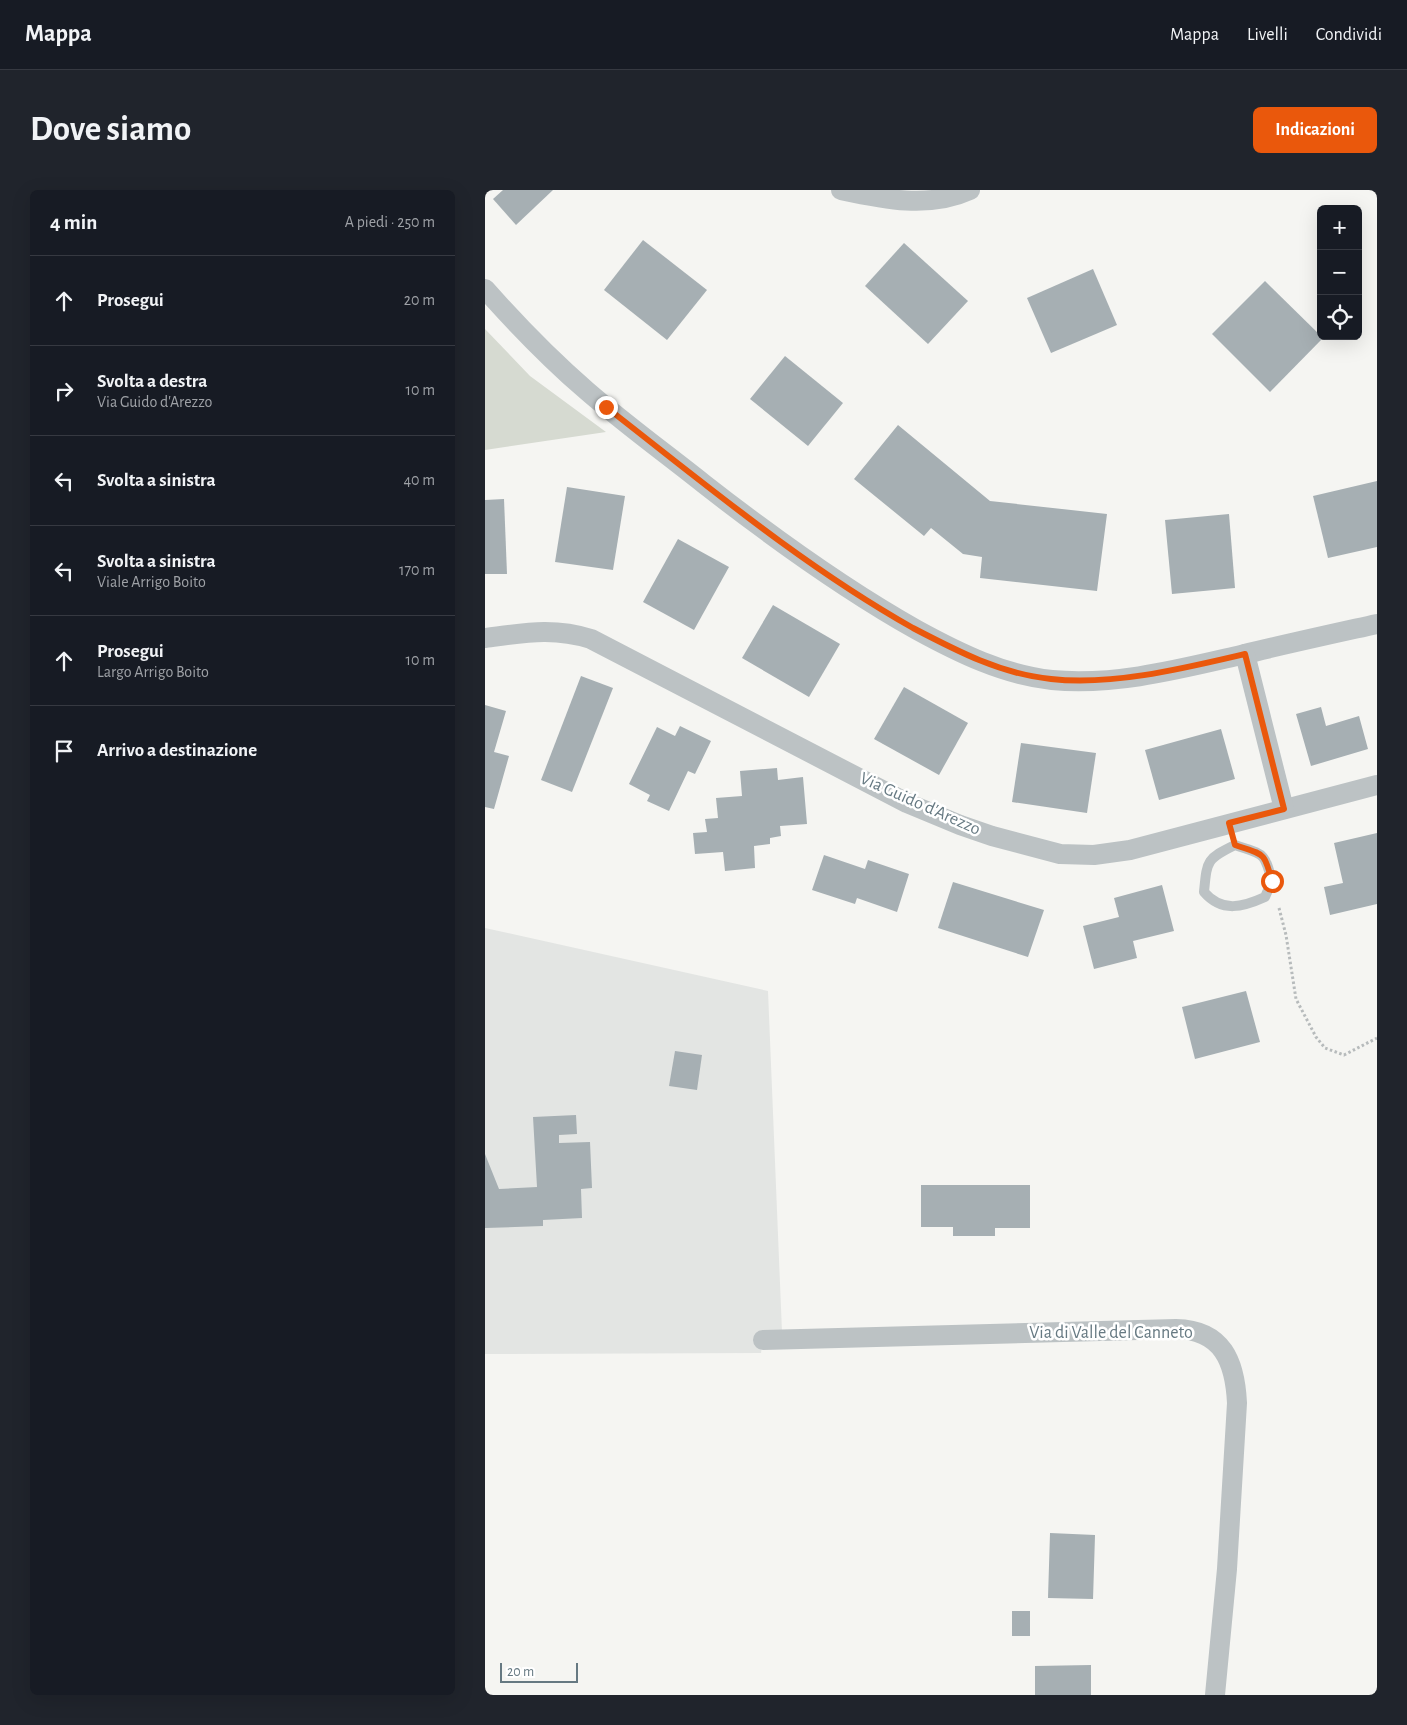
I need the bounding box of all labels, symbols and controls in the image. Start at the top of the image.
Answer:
text: Mappa [25,22,92,46]
text: Mappa [1170,26,1219,44]
text: Livelli [1247,26,1288,44]
text: Condividi [1316,26,1382,44]
button: Indicazioni [1253,107,1377,153]
text: Dove siamo [30,112,191,147]
map controls [1317,205,1362,340]
button: + [1317,205,1362,250]
text: 4 min [50,212,97,233]
text: A piedi · 250 m [345,214,435,230]
button: − [1317,250,1362,295]
icon: ahead [50,287,78,315]
text: Prosegui [97,291,164,310]
text: 20 m [404,292,435,308]
button: locate [1317,295,1362,340]
text: Svolta a destra [97,372,207,391]
icon: right [50,377,78,405]
text: 10 m [406,382,435,398]
text: Via Guido d'Arezzo [97,394,212,410]
route end [595,396,618,419]
icon: left [50,467,78,495]
text: Svolta a sinistra [97,471,216,490]
text: 40 m [403,472,435,488]
text: Svolta a sinistra [97,552,216,571]
icon: left [50,557,78,585]
text: 170 m [399,562,435,578]
text: Viale Arrigo Boito [97,574,206,590]
text: Prosegui [97,642,164,661]
icon: ahead [50,647,78,675]
text: 10 m [406,652,435,668]
text: Largo Arrigo Boito [97,664,209,680]
icon: arrive [50,737,78,765]
text: Arrivo a destinazione [97,741,257,760]
street label: Via Guido d'Arezzo [857,769,983,839]
route start [1261,870,1284,893]
street label: Via di Valle del Canneto [1029,1324,1193,1342]
scale bar [500,1660,577,1683]
text: 20 m [507,1665,534,1679]

